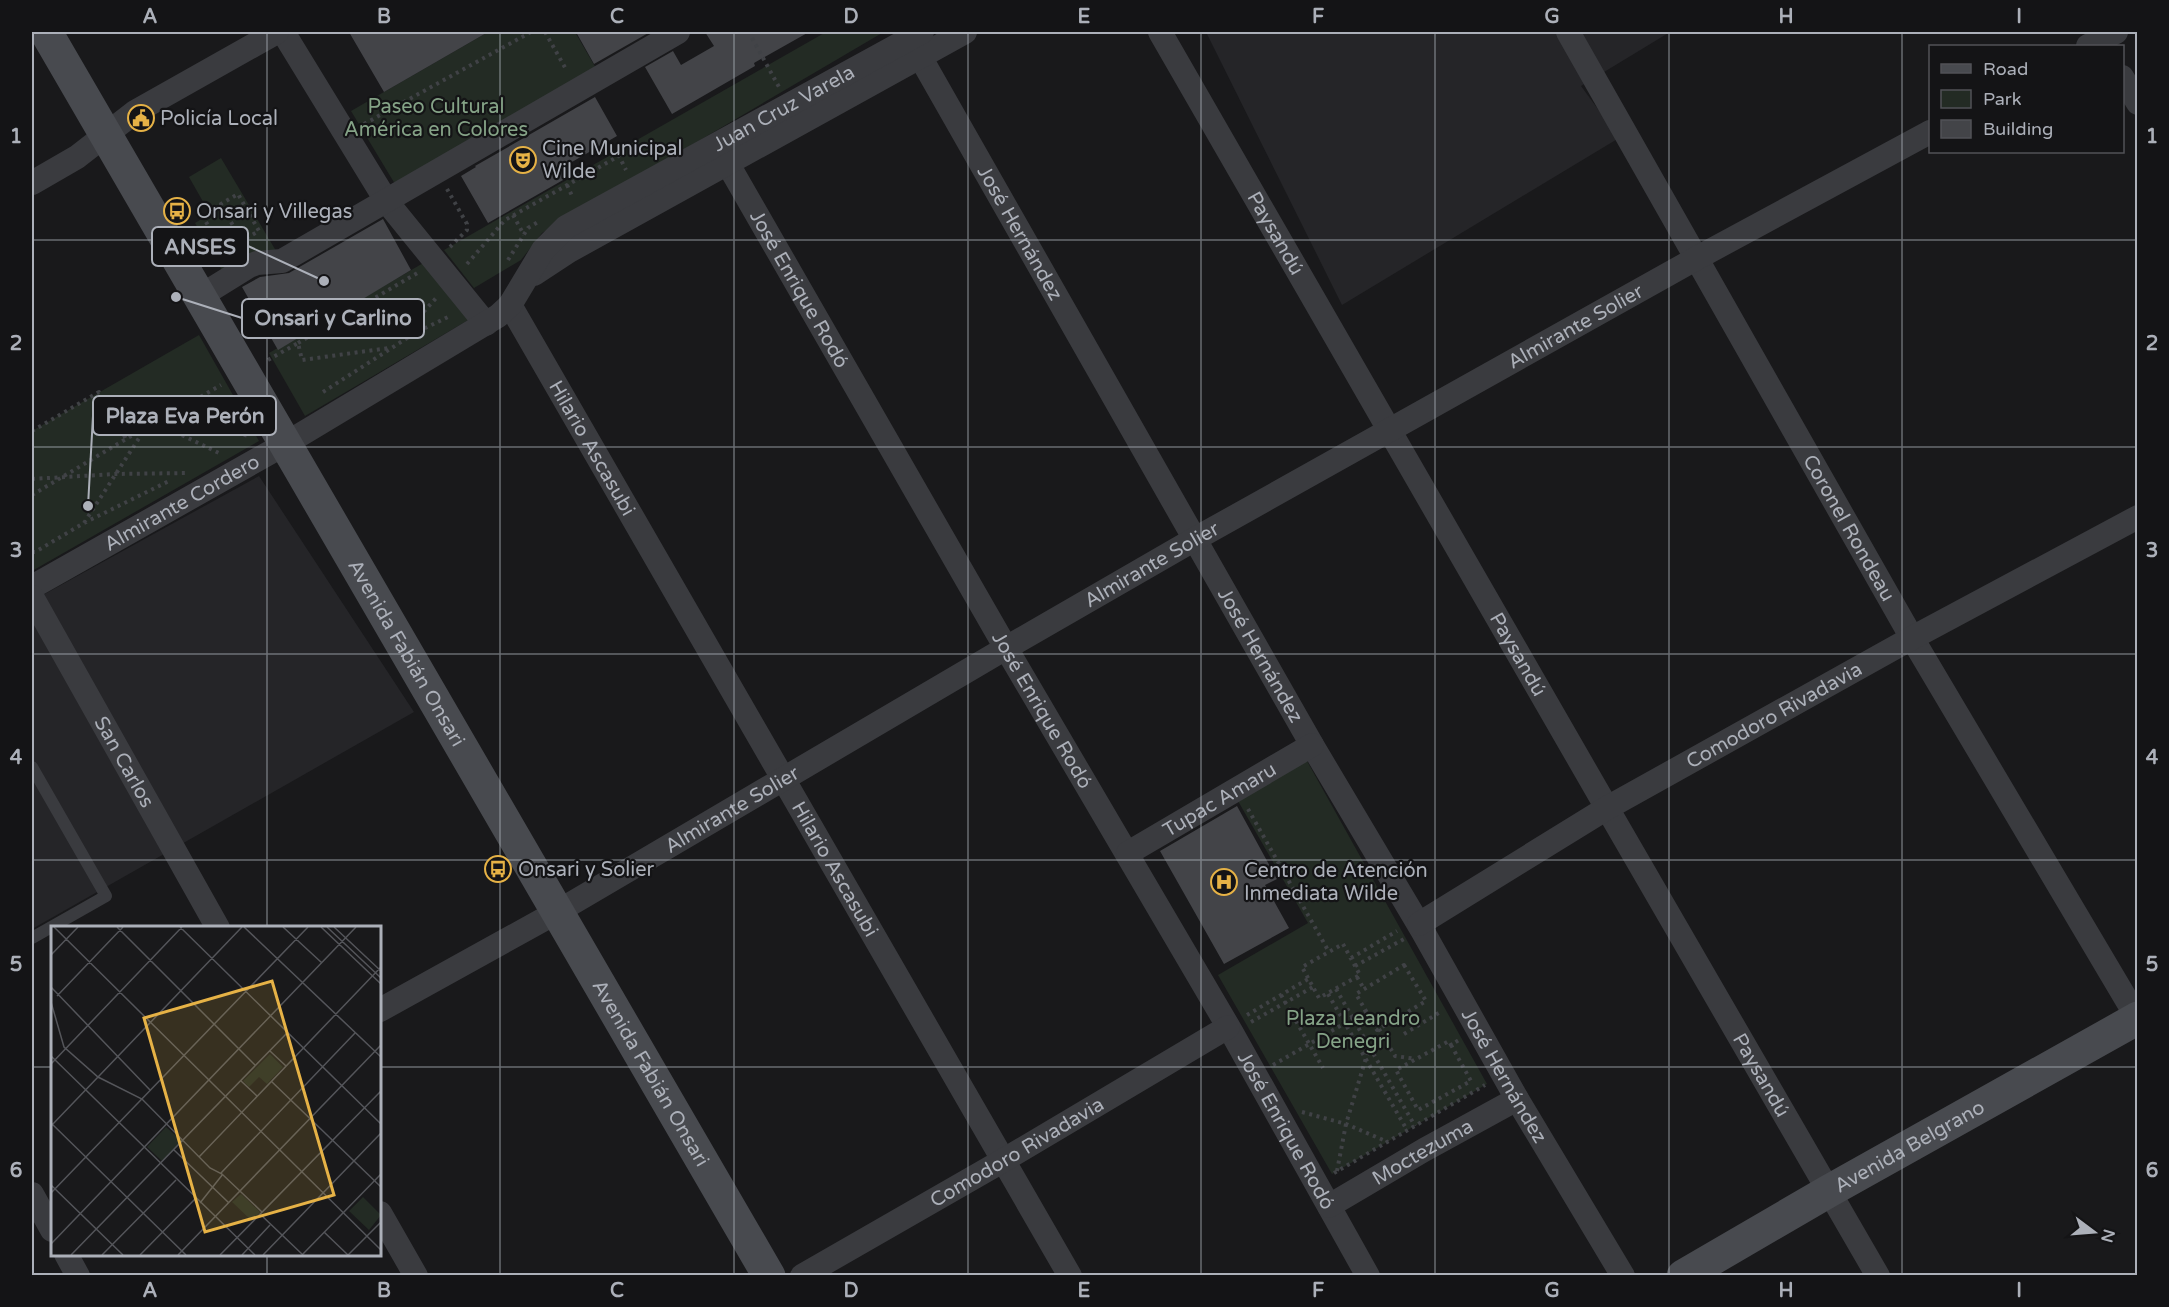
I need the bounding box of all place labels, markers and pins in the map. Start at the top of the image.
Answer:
public building icon: Policía Local [126,103,156,133]
place label: Policía Local [160,107,278,131]
place label: Cine Municipal Wilde [542,137,682,184]
theatre icon: Cine Municipal Wilde [508,145,538,175]
bus stop icon: Onsari y Villegas [162,196,192,226]
place label: Onsari y Villegas [196,200,352,224]
callout: ANSES [152,227,248,266]
callout: Onsari y Carlino [242,299,424,338]
callout: Plaza Eva Perón [93,396,276,435]
bus stop icon: Onsari y Solier [483,854,513,884]
place label: Onsari y Solier [518,858,655,882]
place label: Centro de Atención Inmediata Wilde [1244,859,1428,906]
hospital icon: Centro de Atención Inmediata Wilde [1209,867,1239,897]

